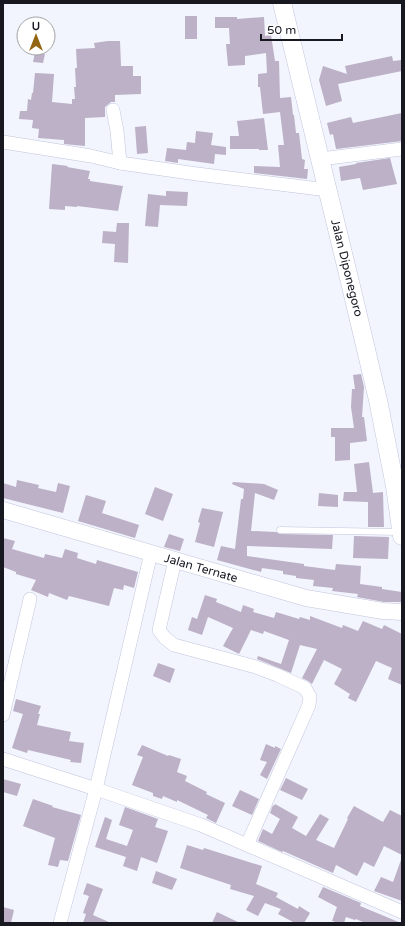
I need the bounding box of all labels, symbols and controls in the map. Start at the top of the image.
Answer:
north arrow [16,16,56,56]
scale bar [261,16,342,42]
text: U [32,20,40,33]
text: 50 m [267,23,296,37]
street label: Jalan Diponegoro [328,218,366,318]
street label: Jalan Ternate [163,551,239,585]

